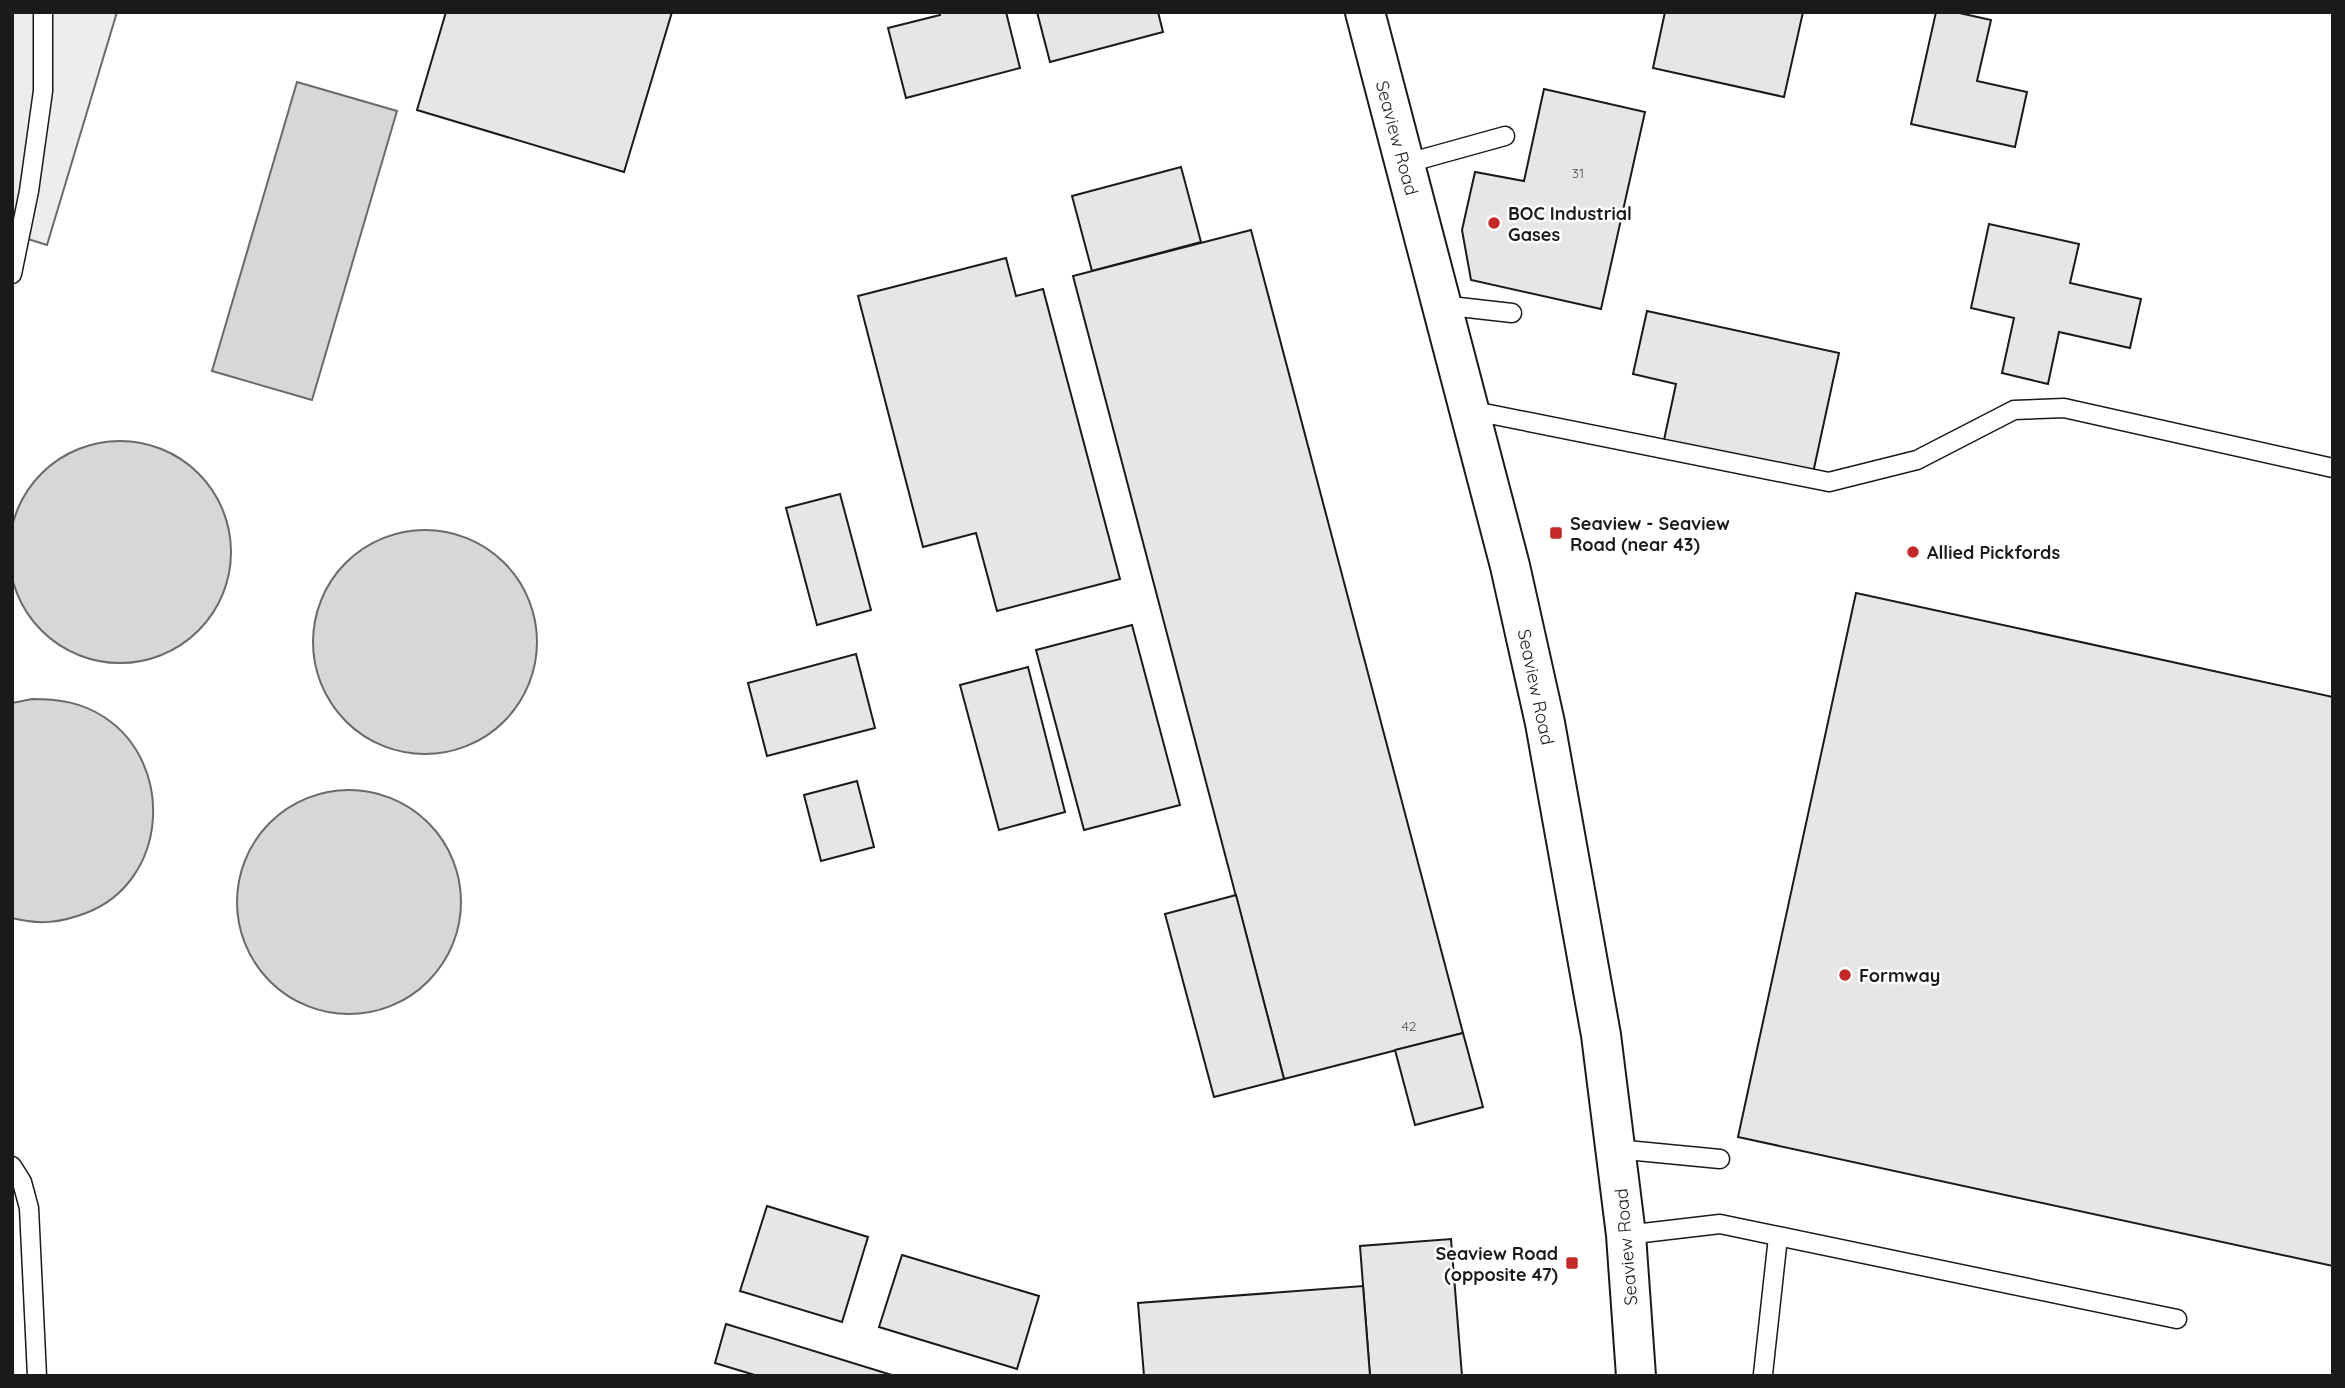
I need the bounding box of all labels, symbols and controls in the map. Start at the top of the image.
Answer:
street label: Seaview Road [1371,78,1423,198]
house number: 31 [1572,164,1584,182]
place label: BOC Industrial Gases [1508,202,1632,246]
marker: BOC Industrial Gases [1486,215,1502,231]
place label: Seaview - Seaview Road (near 43) [1570,512,1730,556]
marker: Seaview - Seaview Road (near 43) [1548,525,1564,541]
place label: Allied Pickfords [1927,541,2060,564]
marker: Allied Pickfords [1905,544,1921,560]
street label: Seaview Road [1513,627,1559,747]
place label: Formway [1859,964,1940,987]
marker: Formway [1837,967,1853,983]
house number: 42 [1401,1017,1417,1035]
street label: Seaview Road [1609,1187,1643,1307]
place label: Seaview Road (opposite 47) [1436,1242,1558,1286]
marker: Seaview Road (opposite 47) [1564,1255,1580,1271]

